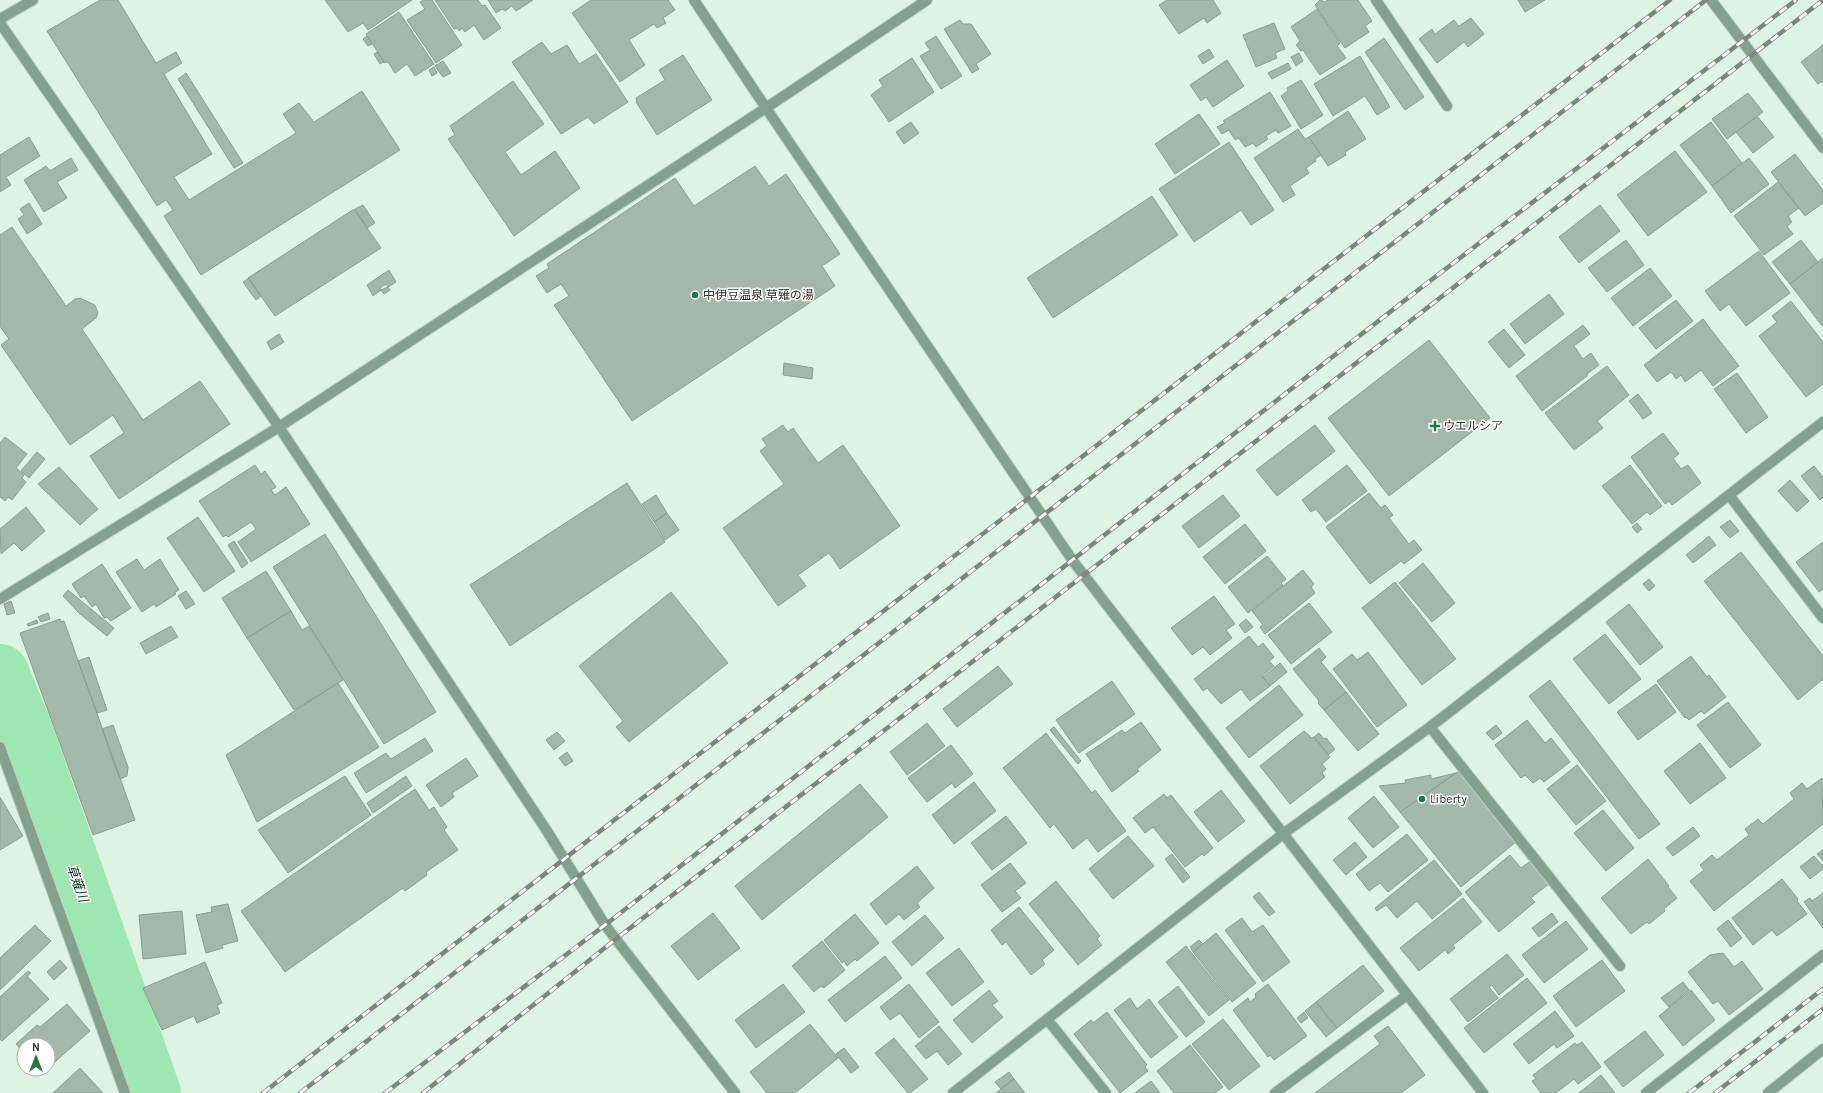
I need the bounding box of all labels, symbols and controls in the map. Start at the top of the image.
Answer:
place label: 中伊豆温泉 草薙の湯 [703,288,814,302]
marker: 中伊豆温泉 草薙の湯 [690,290,700,300]
place label: ウエルシア [1443,419,1503,433]
marker: ウエルシア [1430,421,1440,431]
place label: Liberty [1430,792,1467,806]
marker: Liberty [1417,794,1427,804]
water label: 草薙川 [64,862,92,906]
north arrow [16,1037,56,1077]
text: N [32,1041,40,1054]

